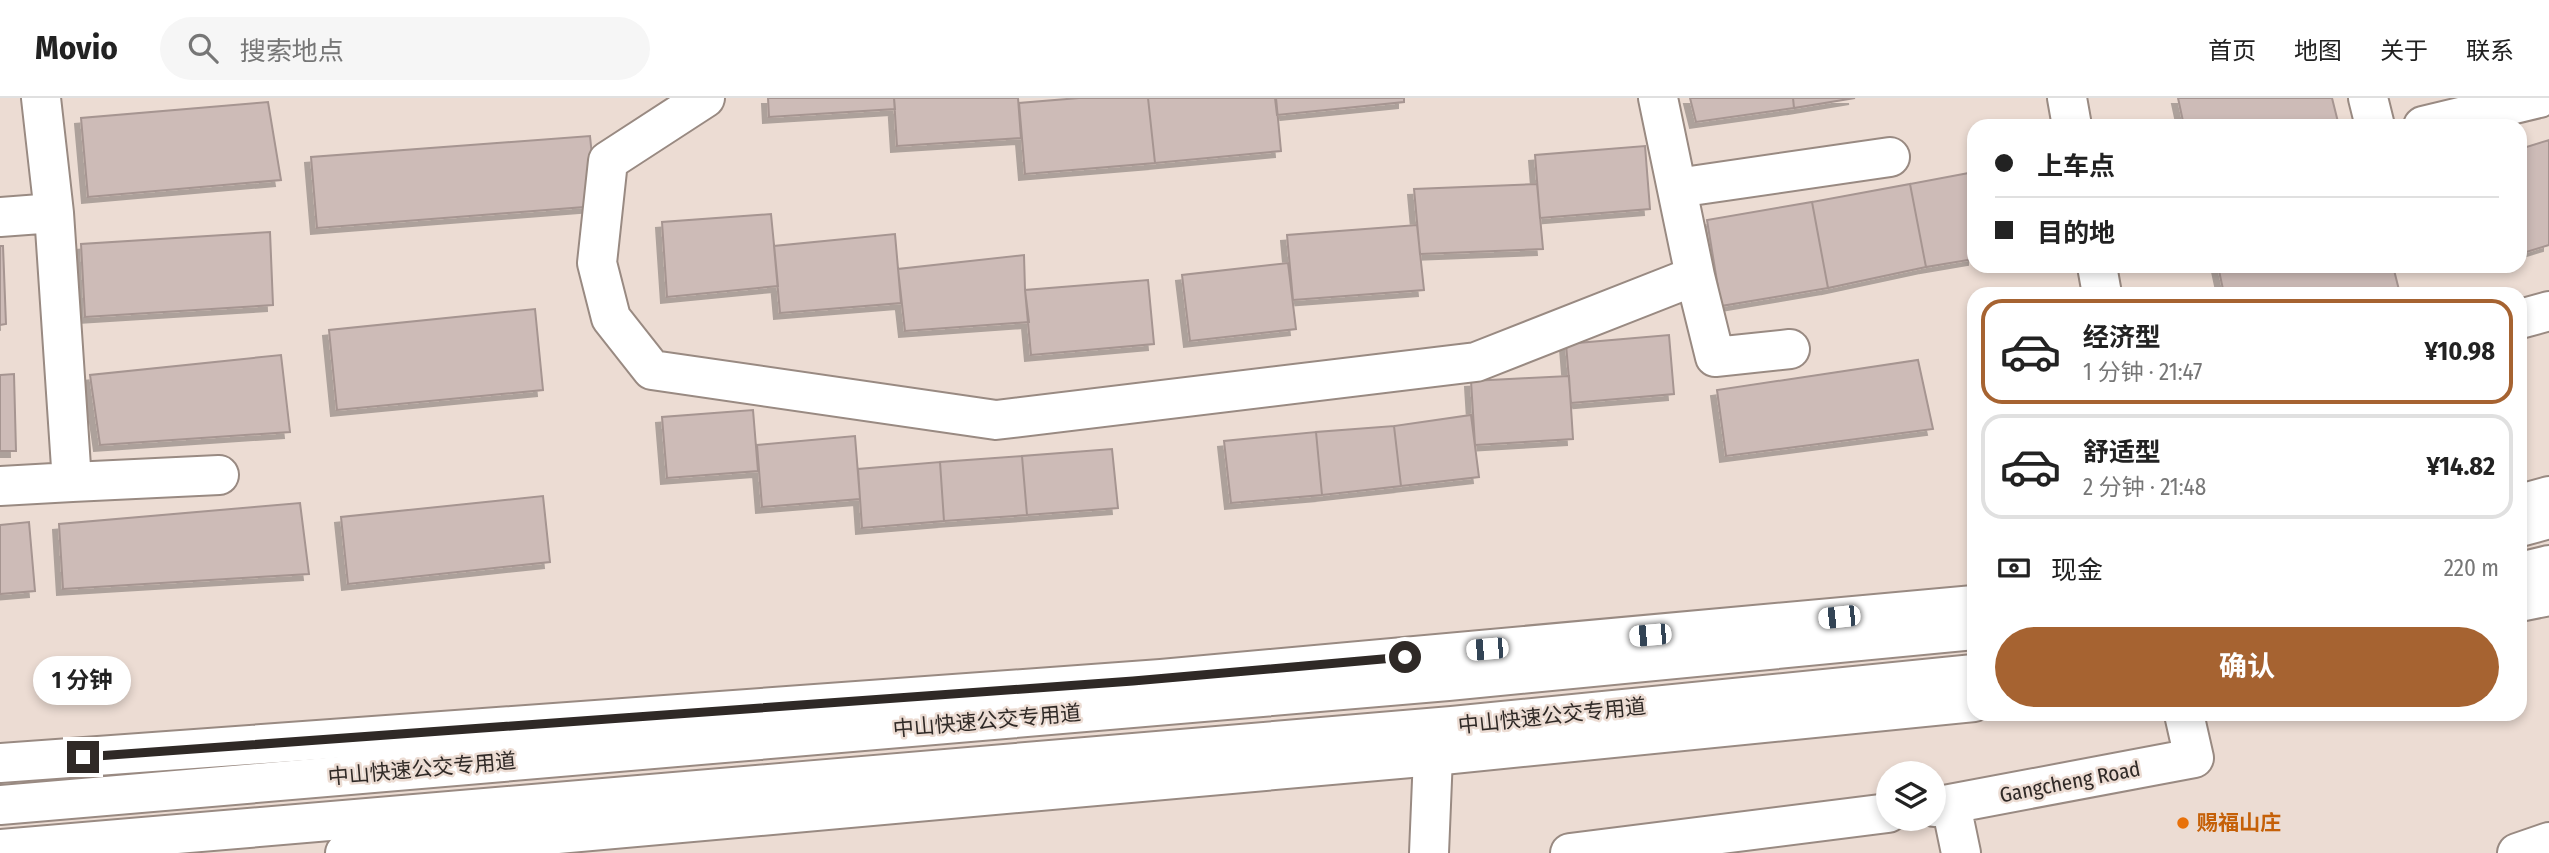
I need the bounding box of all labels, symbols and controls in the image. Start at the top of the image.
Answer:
search box [160,17,650,80]
text: Movio [35,28,118,68]
icon: search [184,29,222,67]
text: 搜索地点 [240,36,344,67]
text: 首页 [2208,37,2256,65]
text: 地图 [2294,37,2342,65]
text: 关于 [2380,37,2428,65]
text: 联系 [2466,37,2514,65]
text: 上车点 [2037,151,2115,182]
text: 目的地 [2037,218,2115,249]
icon: car [1999,320,2062,383]
text: 经济型 [2083,322,2161,353]
text: ¥10.98 [2425,336,2495,367]
text: 1 分钟 · 21:47 [2083,358,2202,386]
icon: car [1999,435,2062,498]
text: 舒适型 [2083,437,2161,468]
text: ¥14.82 [2426,451,2495,482]
text: 2 分钟 · 21:48 [2083,473,2206,501]
icon: cash [1995,549,2033,587]
text: 220 m [2444,554,2499,582]
text: 现金 [2051,555,2103,586]
car [1818,604,1861,630]
car [1629,623,1672,647]
button: 确认 [1995,627,2499,707]
car [1466,637,1509,661]
route start [1389,641,1421,673]
callout: 1 分钟 [34,656,132,704]
text: 1 分钟 [52,666,112,694]
street label: 中山快速公交专用道 [1457,693,1647,739]
street label: 中山快速公交专用道 [892,700,1082,742]
route end [67,741,99,773]
street label: 中山快速公交专用道 [327,748,517,790]
street label: Gangcheng Road [1997,756,2143,808]
map controls [1876,761,1946,831]
button: layers [1876,761,1946,831]
place label: 赐福山庄 [2196,810,2281,836]
marker: 赐福山庄 [2175,815,2191,831]

